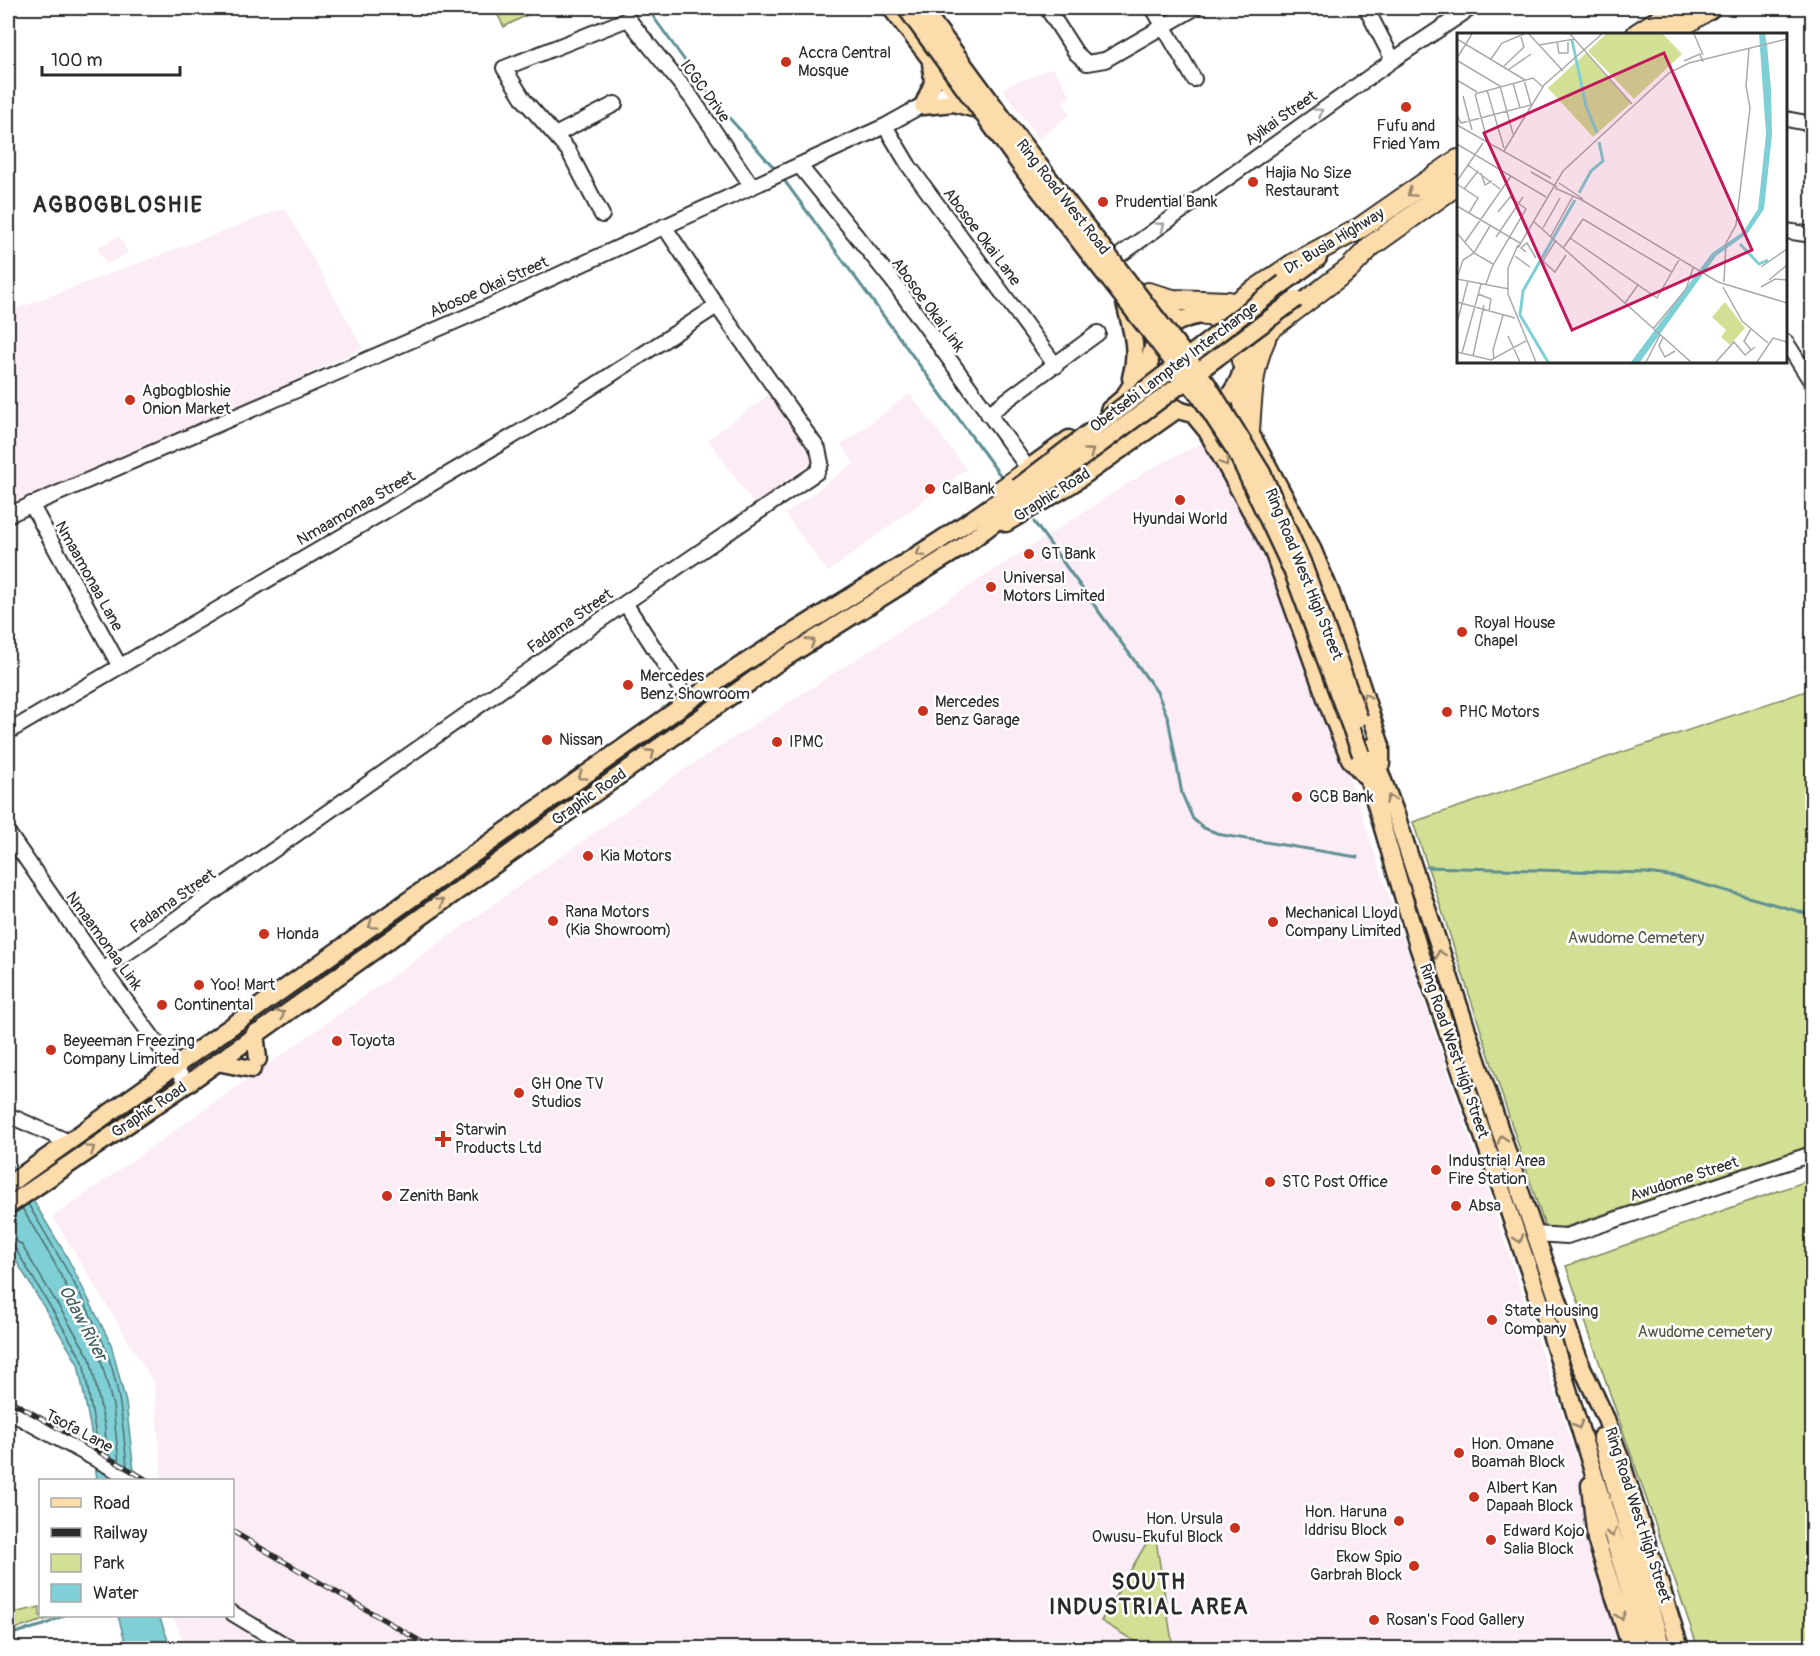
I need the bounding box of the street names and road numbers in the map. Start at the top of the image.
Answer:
street label: ICGC Drive [676,56,734,126]
street label: Ayikai Street [1241,86,1321,150]
street label: Ring Road West Road [1012,135,1114,259]
street label: Abosoe Okai Lane [939,184,1025,290]
street label: Dr. Busia Highway [1280,203,1388,279]
street label: Abosoe Okai Street [427,252,552,322]
street label: Abosoe Okai Link [887,254,969,356]
street label: Obetsebi Lamptey Interchange [1086,297,1262,437]
street label: Graphic Road [1010,464,1094,526]
street label: Nmaamonaa Street [293,466,419,550]
street label: Ring Road West High Street [1260,485,1348,663]
street label: Nmaamonaa Lane [50,517,128,635]
street label: Fadama Street [523,584,617,658]
street label: Graphic Road [548,764,630,830]
street label: Fadama Street [126,864,220,938]
street label: Nmaamonaa Link [61,888,147,995]
street label: Ring Road West High Street [1415,961,1493,1141]
street label: Graphic Road [108,1078,190,1142]
street label: Awudome Street [1627,1152,1742,1206]
street label: Tsofa Lane [42,1405,116,1457]
street label: Ring Road West High Street [1600,1425,1676,1606]

